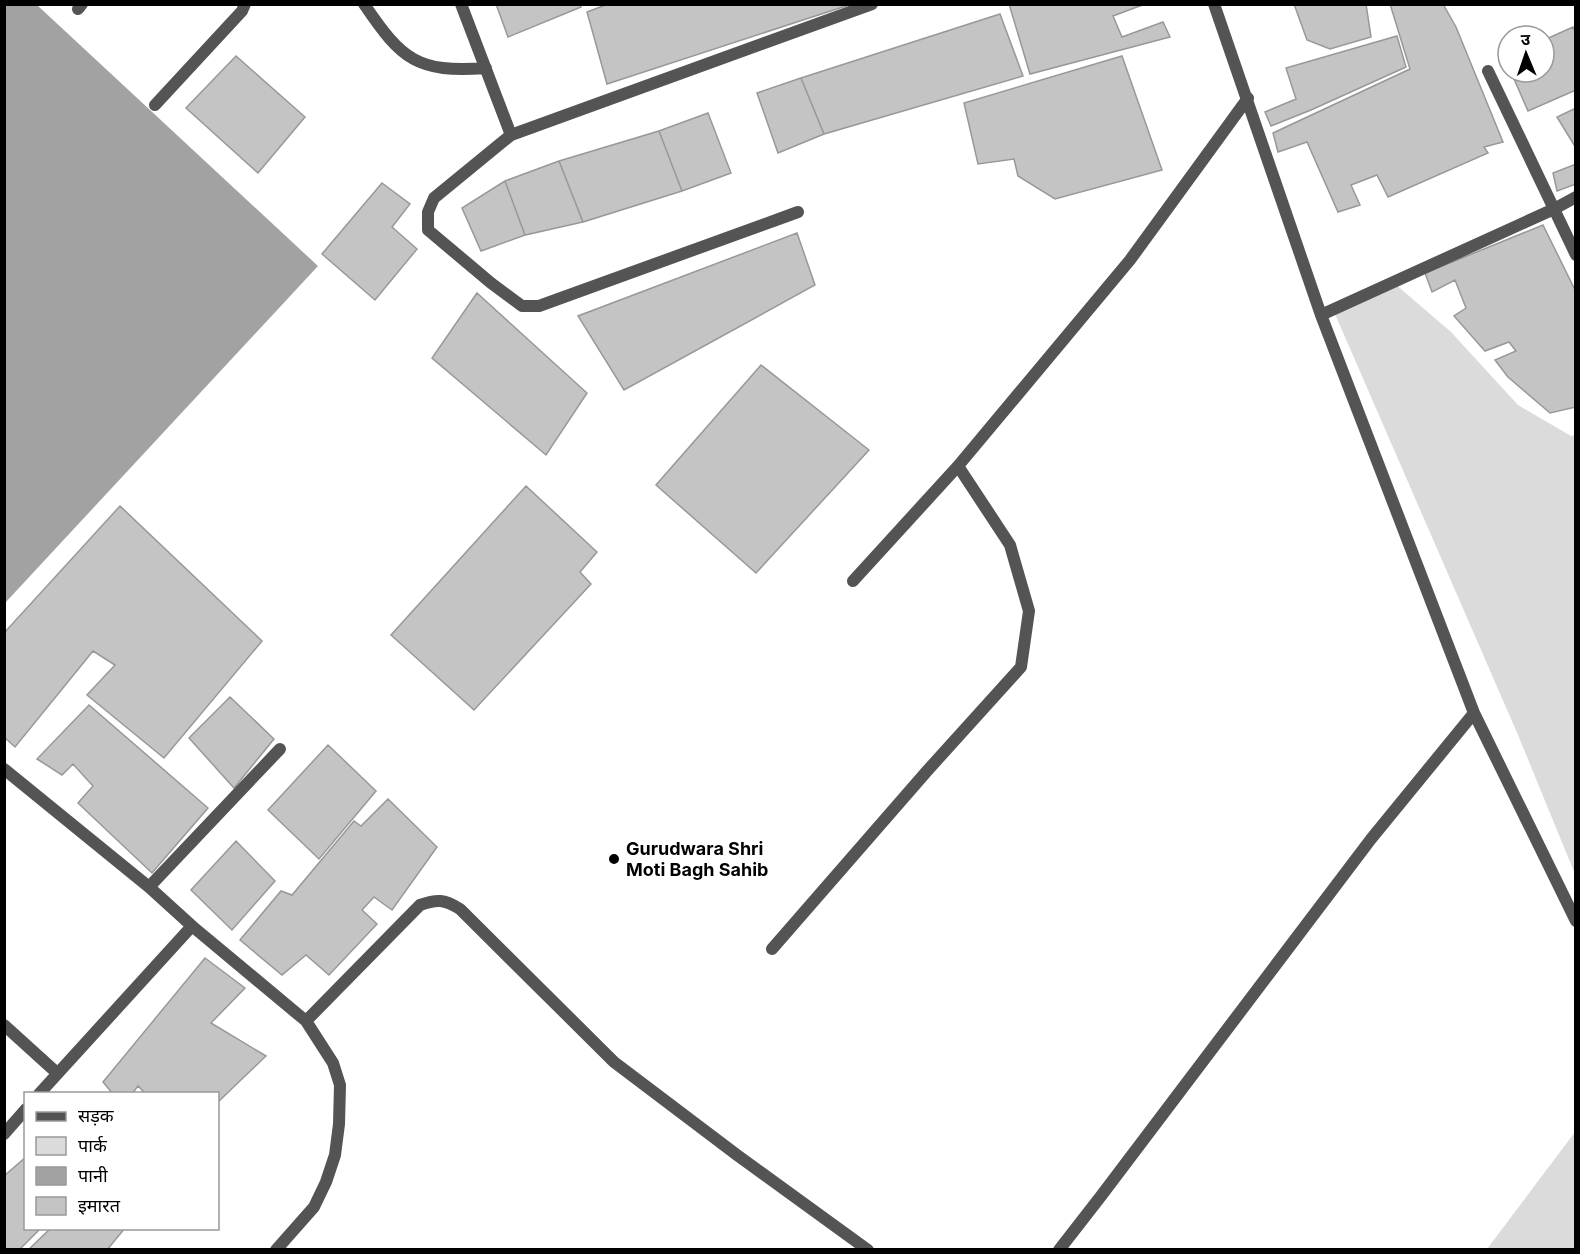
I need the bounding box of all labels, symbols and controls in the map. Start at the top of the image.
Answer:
north arrow [1496,24,1556,84]
text: उ [1520,29,1531,49]
place label: Gurudwara Shri Moti Bagh Sahib [626,838,768,880]
marker: Gurudwara Shri Moti Bagh Sahib [607,852,621,866]
legend [24,1092,219,1230]
text: सड़क [78,1105,115,1126]
text: पार्क [78,1135,108,1156]
text: पानी [78,1165,108,1186]
text: इमारत [78,1195,121,1216]

